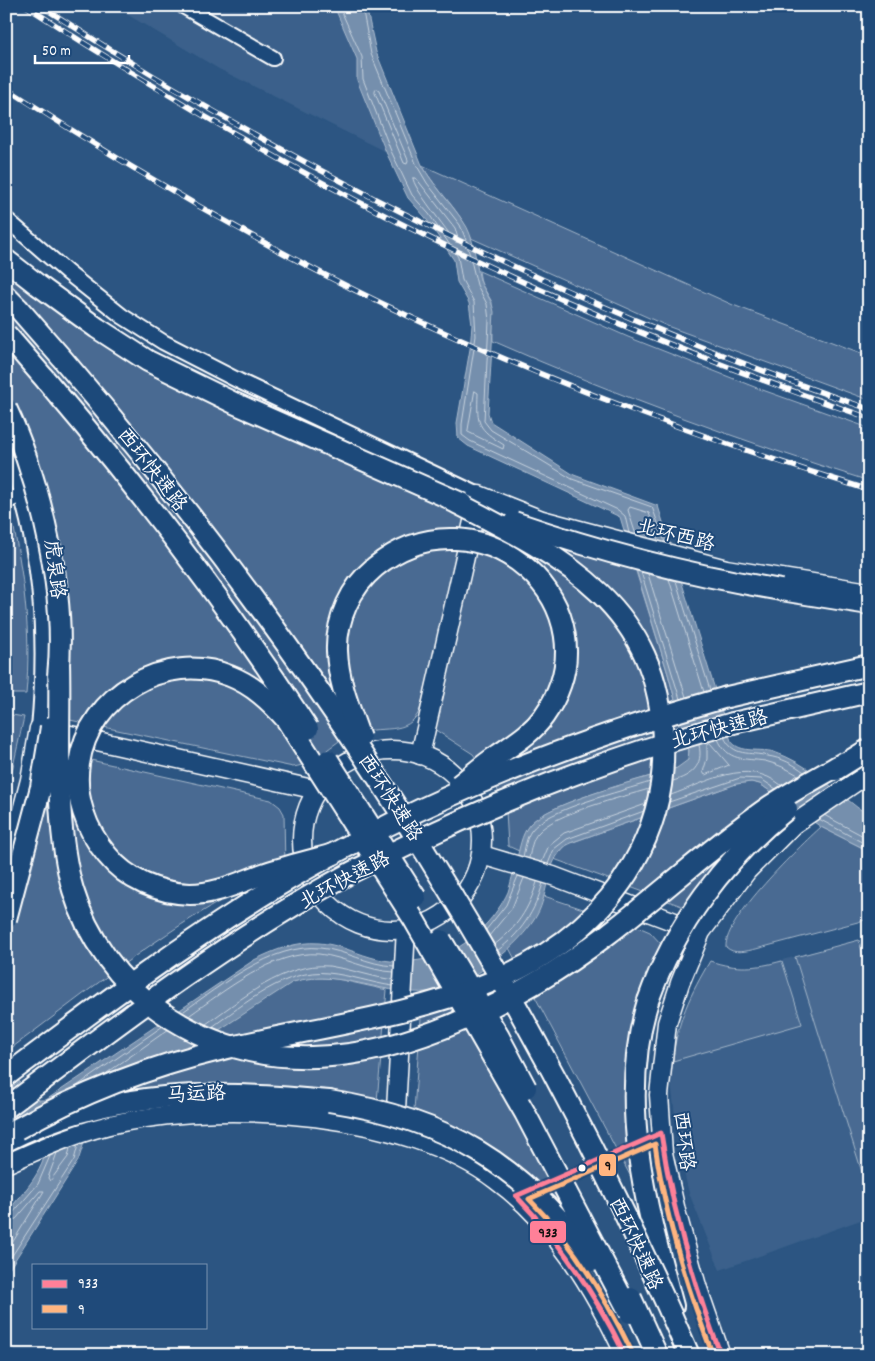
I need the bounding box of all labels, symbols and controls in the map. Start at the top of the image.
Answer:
scale bar [35,32,129,64]
text: 50 m [42,41,71,63]
street label: 西环快速路 [109,423,193,520]
street label: 北环西路 [633,514,718,560]
street label: 虎泉路 [35,538,71,602]
street label: 北环快速路 [668,704,773,757]
street label: 西环快速路 [350,749,428,849]
street label: 北环快速路 [295,845,397,917]
street label: 马运路 [165,1080,228,1112]
street label: 西环路 [664,1110,700,1174]
line badge: 9 [598,1153,617,1177]
text: 9 [605,1157,611,1177]
unlabelled marker [577,1163,587,1173]
street label: 西环快速路 [600,1193,669,1296]
line badge: 933 [529,1220,567,1244]
text: 933 [539,1224,557,1244]
legend [32,1264,208,1328]
text: 933 [78,1274,98,1296]
text: 9 [78,1300,85,1322]

